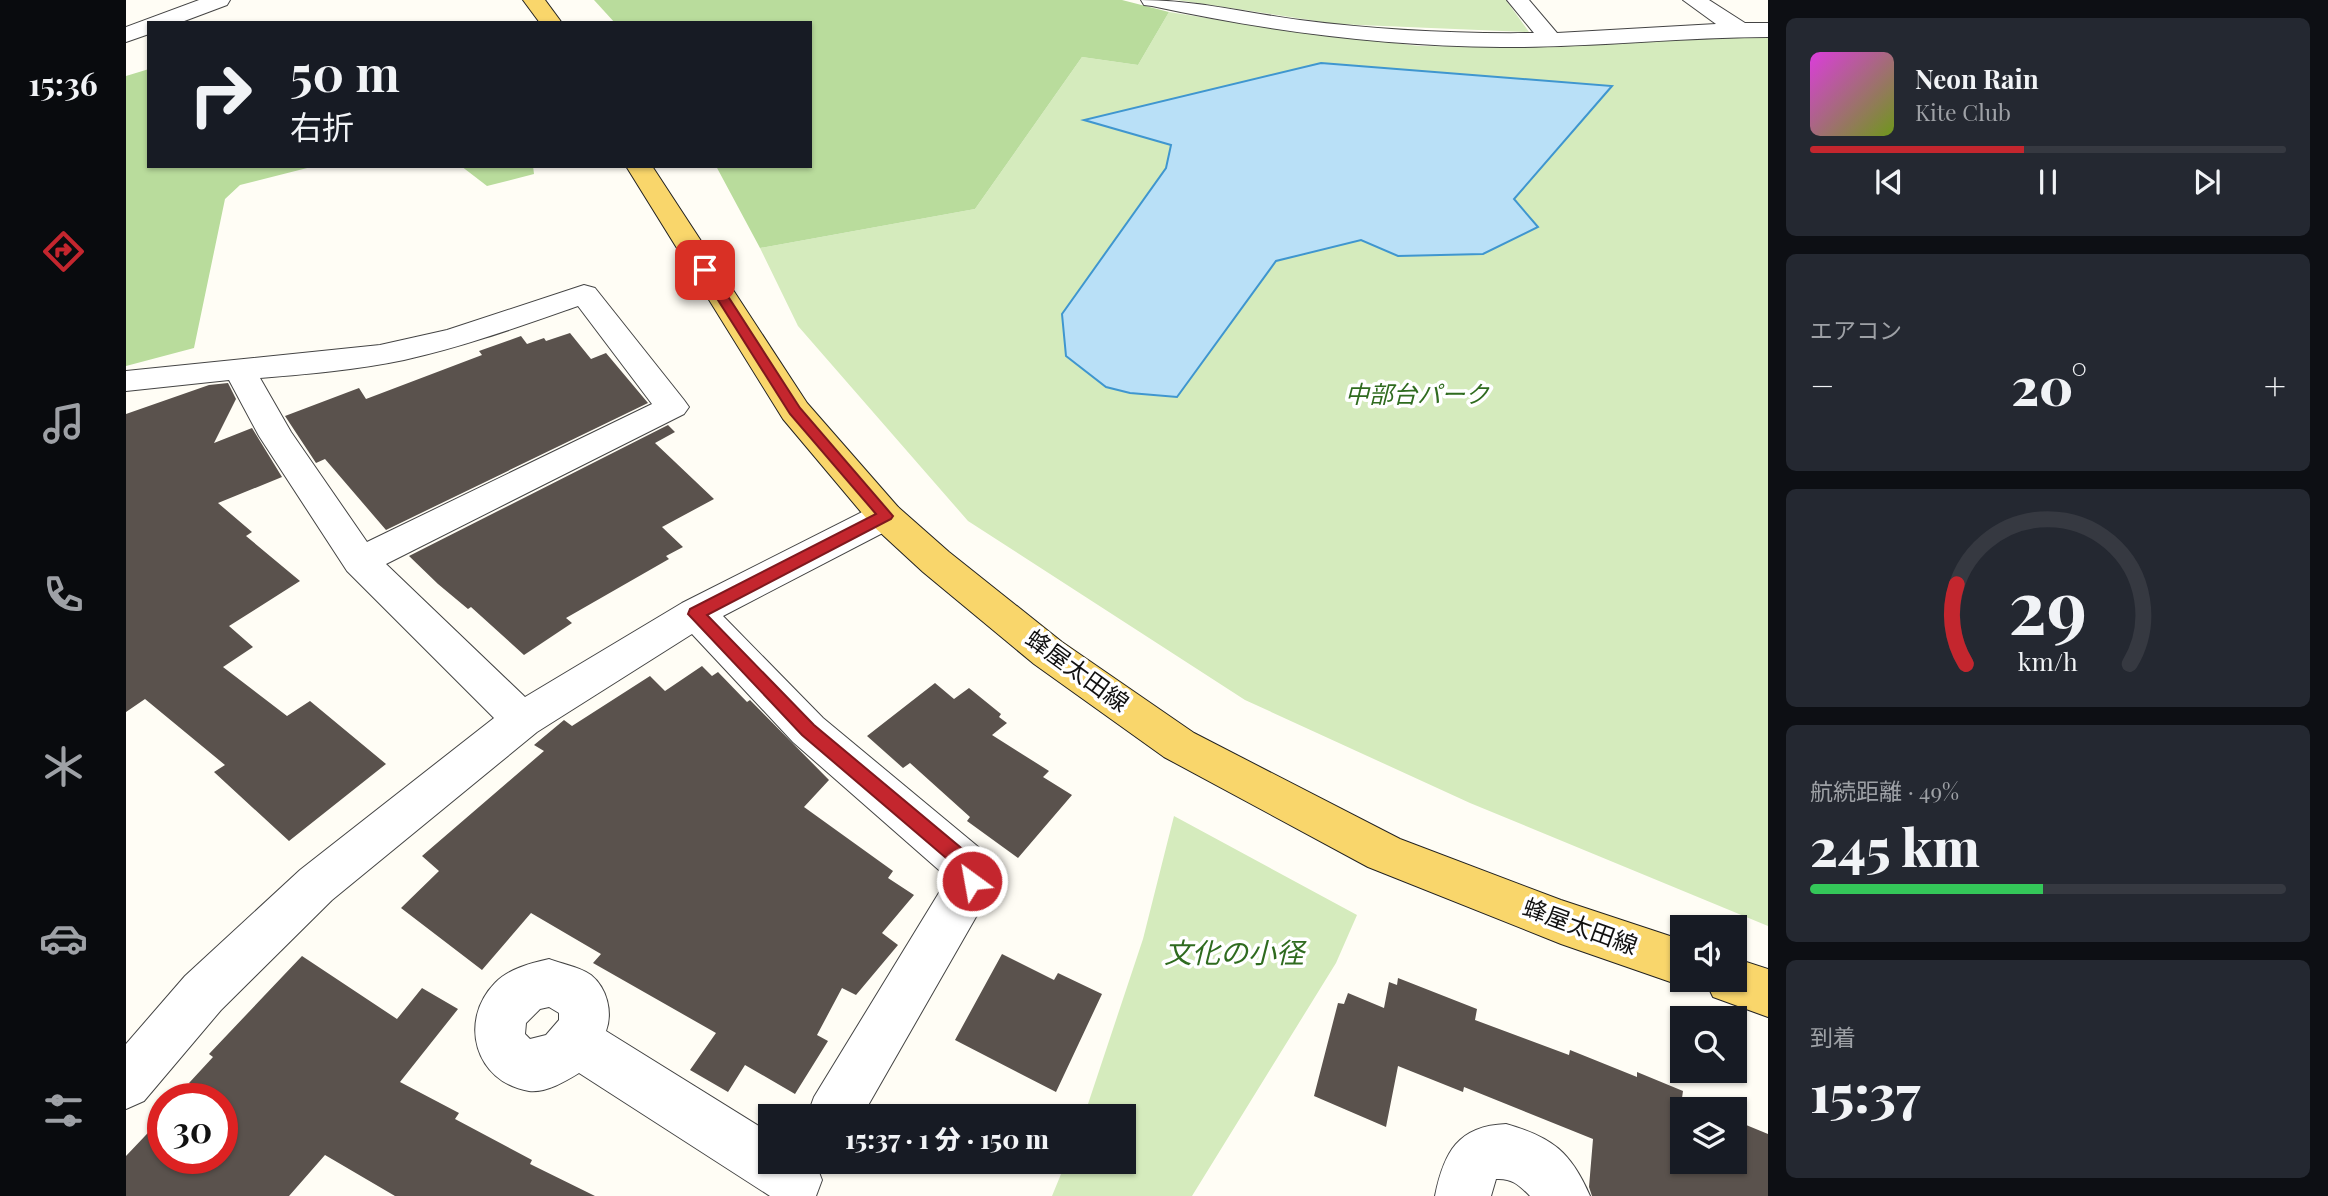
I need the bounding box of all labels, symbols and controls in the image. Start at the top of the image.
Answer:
text: 50 m [290,39,400,104]
icon: right [175,49,266,140]
text: 15:36 [28,61,98,104]
text: Neon Rain [1915,61,2039,96]
text: Kite Club [1915,96,2011,127]
text: 右折 [290,104,354,147]
icon: previous [1870,163,1908,201]
icon: pause [2029,163,2067,201]
icon: next [2188,163,2226,201]
icon: directions [39,227,88,276]
pin [675,240,735,300]
icon: arrive [686,251,724,289]
text: エアコン [1810,314,1902,345]
text: 20° [2011,350,2087,419]
text: − [1810,359,1835,410]
text: + [2264,359,2286,410]
park label: 中部台パーク [1345,377,1490,409]
icon: music [39,399,88,448]
text: 29 [2009,555,2087,652]
icon: phone [39,570,88,619]
street label: 蜂屋太田線 [1020,621,1136,718]
text: km/h [2018,644,2078,677]
icon: climate [39,742,88,791]
text: 航続距離 · 49% [1810,775,1959,806]
text: 245 km [1810,811,1980,880]
position arrow [935,844,1009,918]
street label: 蜂屋太田線 [1519,890,1643,961]
icon: car [39,914,88,963]
map controls [1670,915,1747,1174]
button: sound [1670,915,1747,992]
park label: 文化の小径 [1164,933,1307,970]
button: search [1670,1006,1747,1083]
text: 到着 [1810,1021,1856,1052]
text: 15:37 [1810,1057,1920,1126]
speed limit sign: 30 [147,1083,238,1174]
icon: filters [39,1086,88,1135]
button: layers [1670,1097,1747,1174]
text: 15:37 · 1 分 · 150 m [845,1121,1049,1156]

